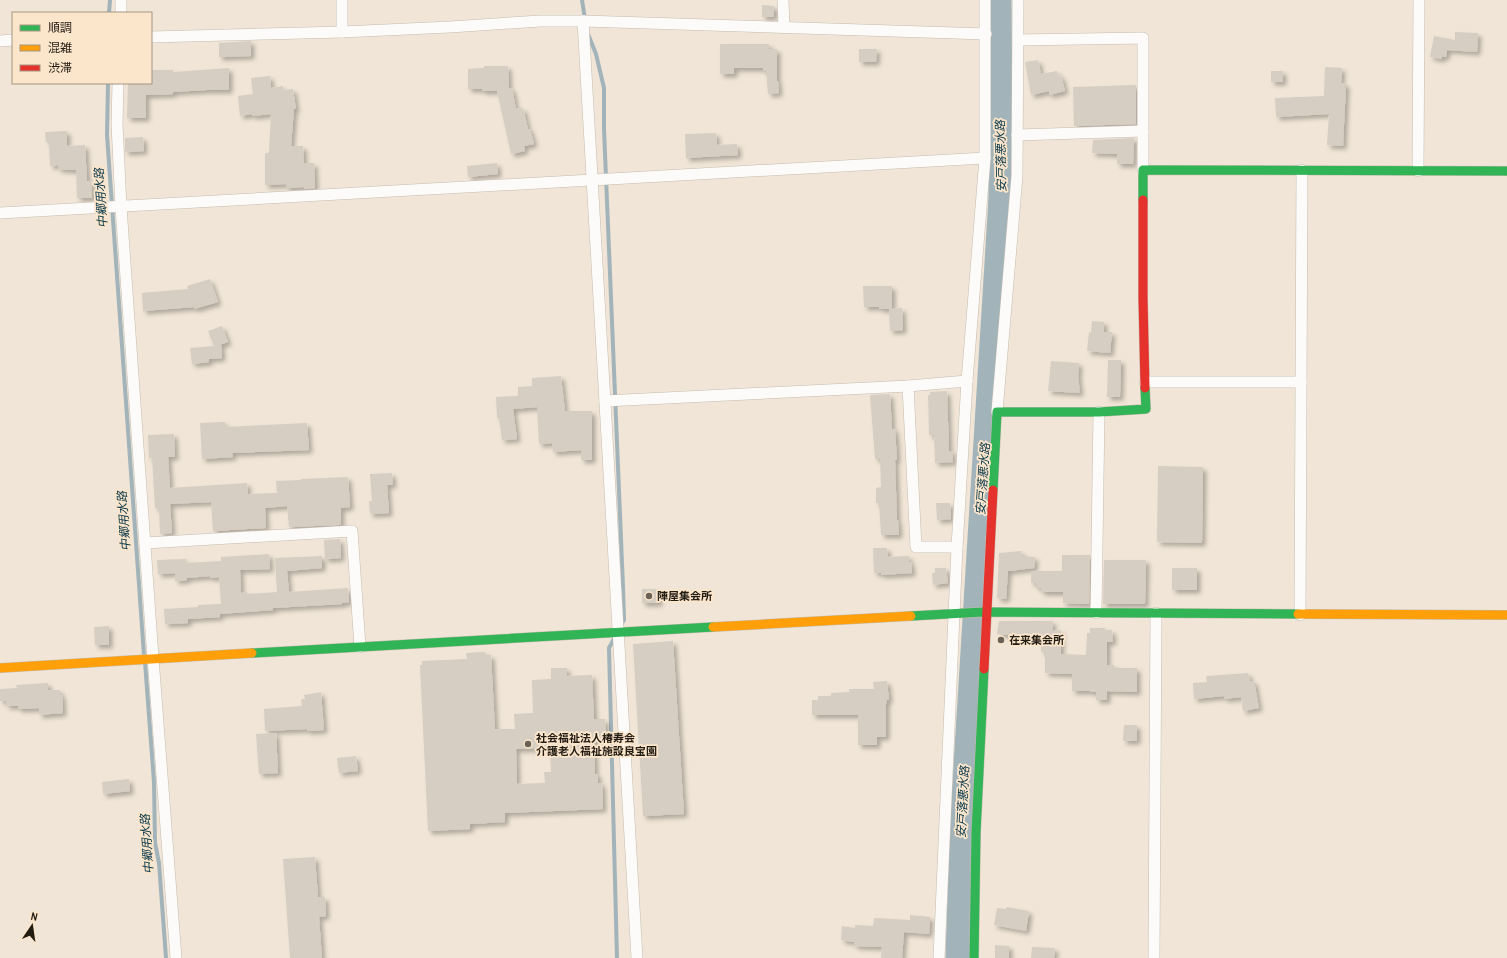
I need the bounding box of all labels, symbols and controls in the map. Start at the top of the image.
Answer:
legend [12,12,152,84]
text: 順調 [48,20,72,36]
text: 混雑 [48,40,72,56]
text: 渋滞 [48,60,72,76]
water label: 安戸落悪水路 [992,119,1010,192]
water label: 中郷用水路 [91,167,111,228]
water label: 安戸落悪水路 [973,442,994,515]
water label: 中郷用水路 [114,490,134,551]
place label: 陣屋集会所 [657,589,712,603]
marker: 陣屋集会所 [644,591,654,601]
place label: 在来集会所 [1009,633,1064,647]
marker: 在来集会所 [996,635,1006,645]
place label: 社会福祉法人椿寿会 介護老人福祉施設良宝園 [536,731,657,758]
marker: 社会福祉法人椿寿会 介護老人福祉施設良宝園 [523,739,533,749]
water label: 安戸落悪水路 [953,765,973,838]
water label: 中郷用水路 [137,813,157,874]
north arrow [12,906,52,946]
text: N [30,909,39,924]

